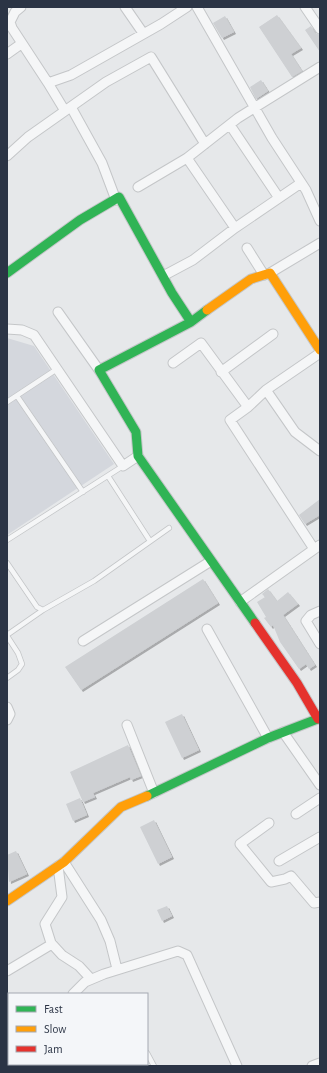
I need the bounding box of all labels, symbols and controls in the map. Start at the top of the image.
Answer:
legend [8,993,148,1065]
text: Fast [44,1003,63,1015]
text: Slow [44,1023,66,1035]
text: Jam [44,1043,63,1055]

